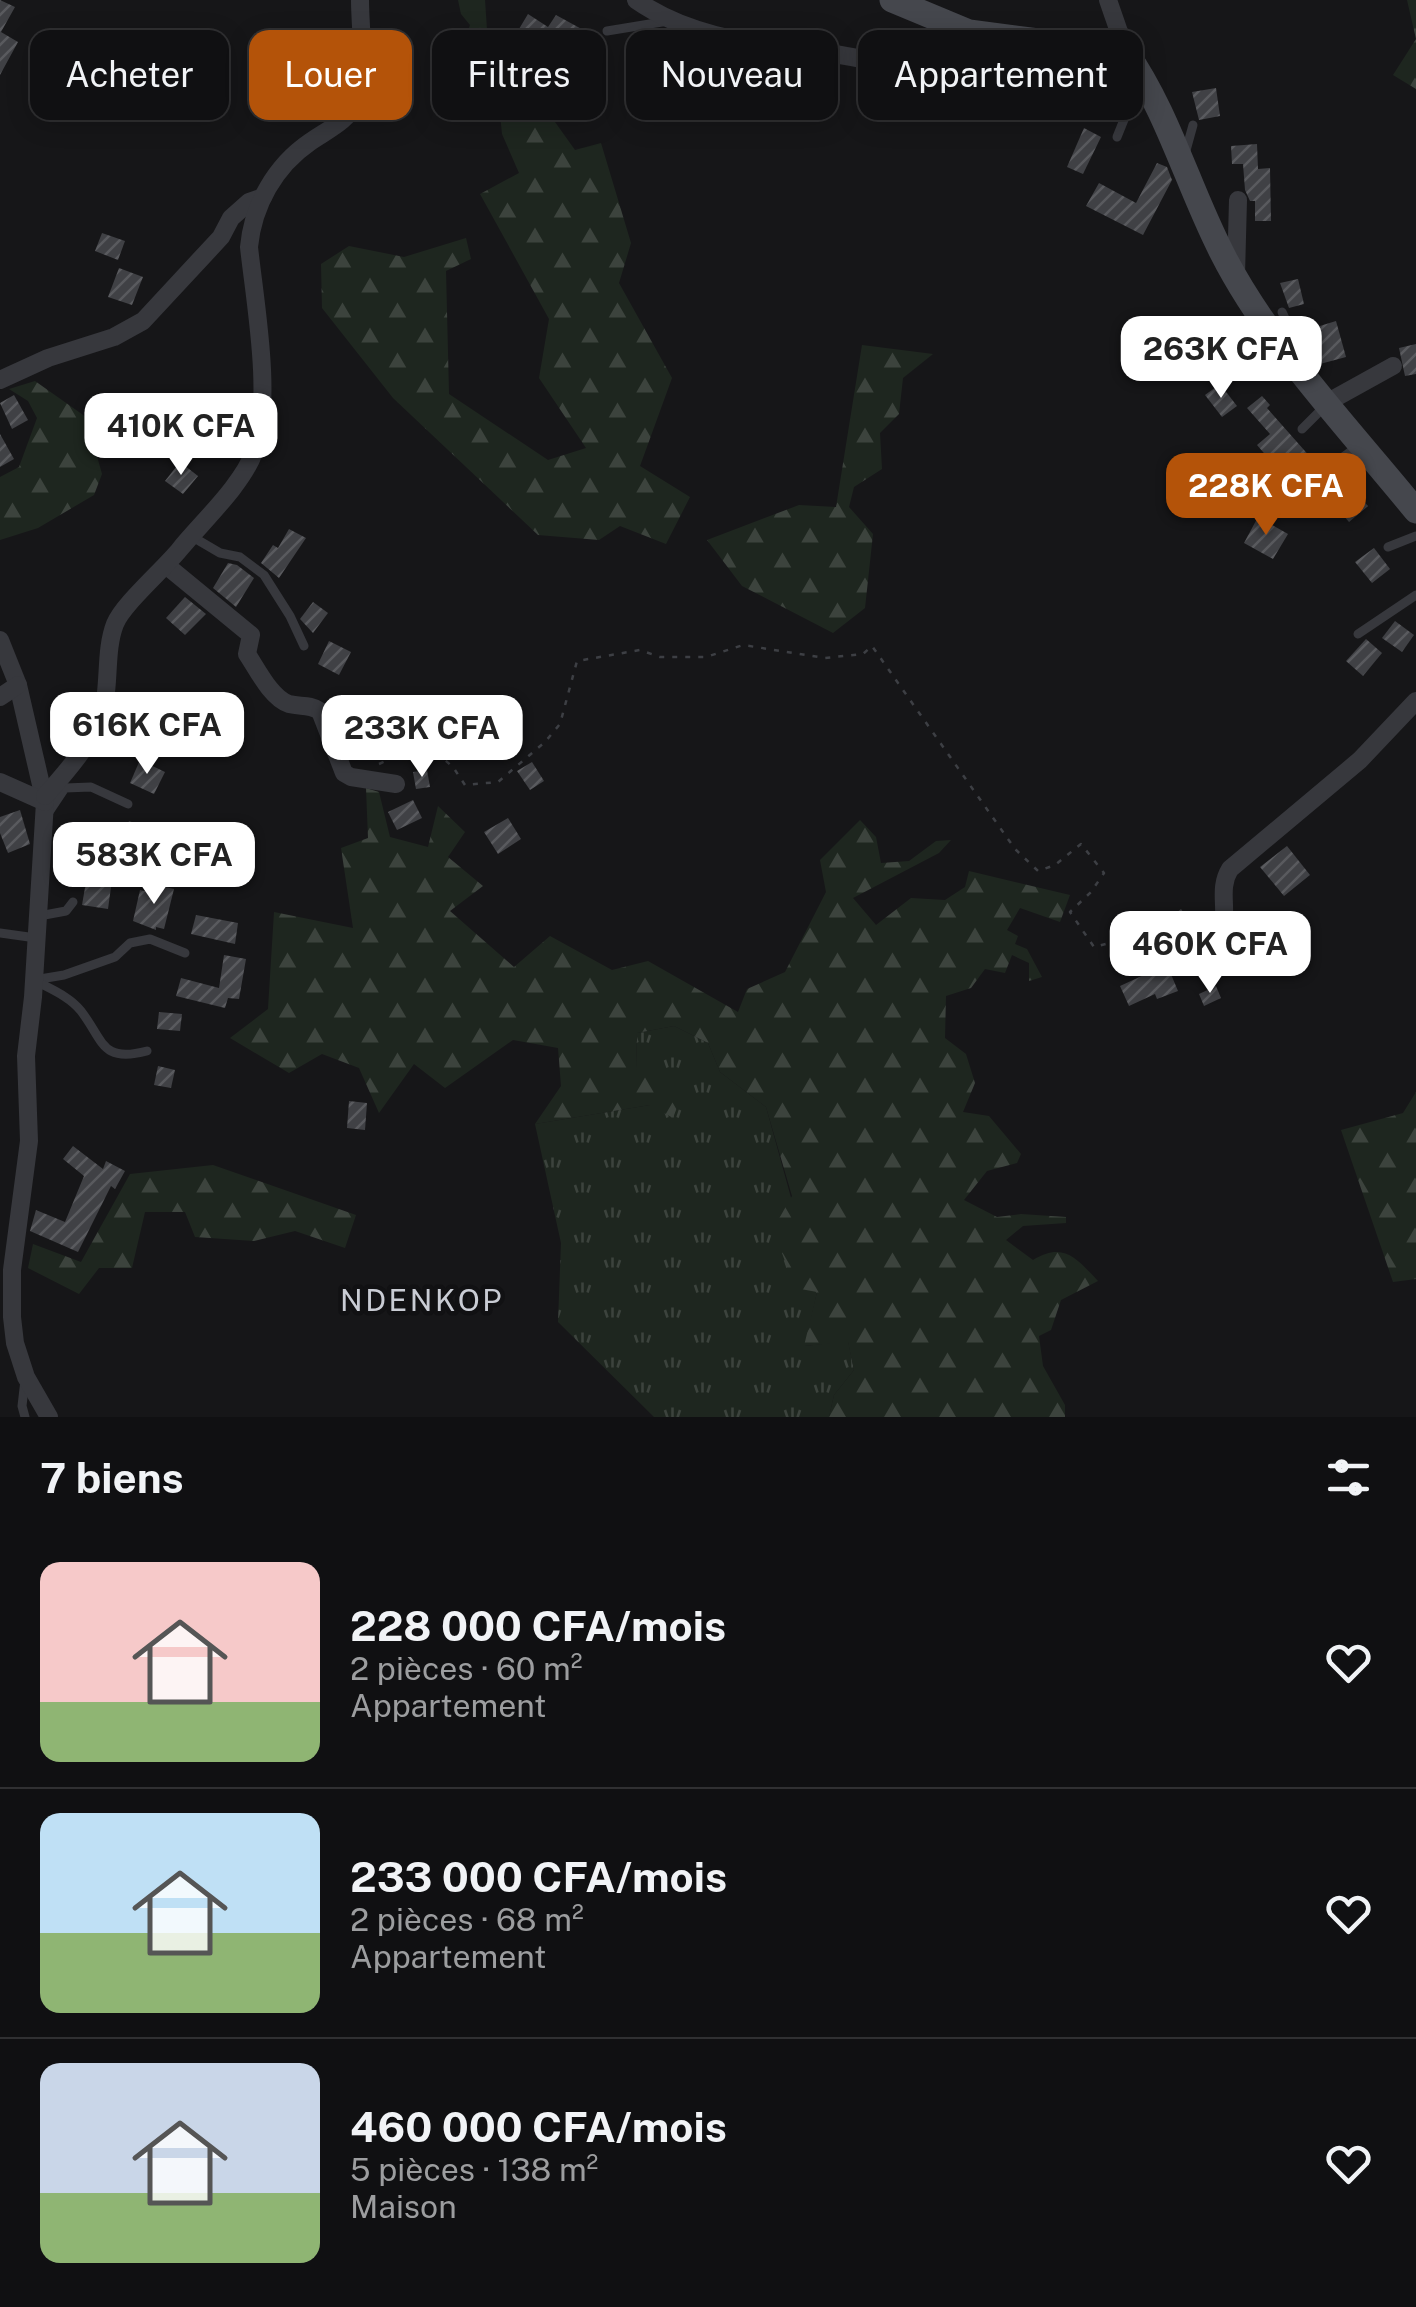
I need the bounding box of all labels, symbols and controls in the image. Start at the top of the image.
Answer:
chip: Acheter [30,30,229,120]
chip: Louer [249,30,412,120]
chip: Filtres [432,30,606,120]
chip: Nouveau [626,30,838,120]
chip: Appartement [858,30,1143,120]
pin: 263K CFA [1118,316,1324,401]
text: 263K CFA [1143,330,1299,367]
pin: 410K CFA [78,393,284,478]
text: 410K CFA [106,407,256,444]
pin: 228K CFA [1163,453,1369,538]
text: 228K CFA [1188,467,1344,504]
pin: 616K CFA [44,692,250,777]
pin: 233K CFA [319,695,525,780]
text: 616K CFA [72,706,222,743]
text: 233K CFA [344,709,500,746]
pin: 583K CFA [51,822,257,907]
text: 583K CFA [75,836,233,873]
pin: 460K CFA [1107,911,1313,996]
text: 460K CFA [1132,925,1288,962]
district label: NDENKOP [340,1282,504,1318]
icon: filters [1321,1450,1376,1505]
text: 7 biens [40,1453,184,1502]
text: 228 000 CFA/mois [350,1601,726,1650]
icon: home [120,1602,240,1722]
icon: heart [1321,1635,1376,1690]
text: 2 pièces · 60 m² [350,1650,583,1687]
text: Appartement [350,1687,547,1724]
text: 233 000 CFA/mois [350,1852,727,1901]
icon: home [120,1853,240,1973]
icon: heart [1321,1886,1376,1941]
text: 2 pièces · 68 m² [350,1901,584,1938]
text: Appartement [350,1938,547,1975]
text: 460 000 CFA/mois [350,2102,727,2151]
icon: home [120,2103,240,2223]
icon: heart [1321,2136,1376,2191]
text: 5 pièces · 138 m² [350,2151,598,2188]
text: Maison [350,2188,457,2225]

